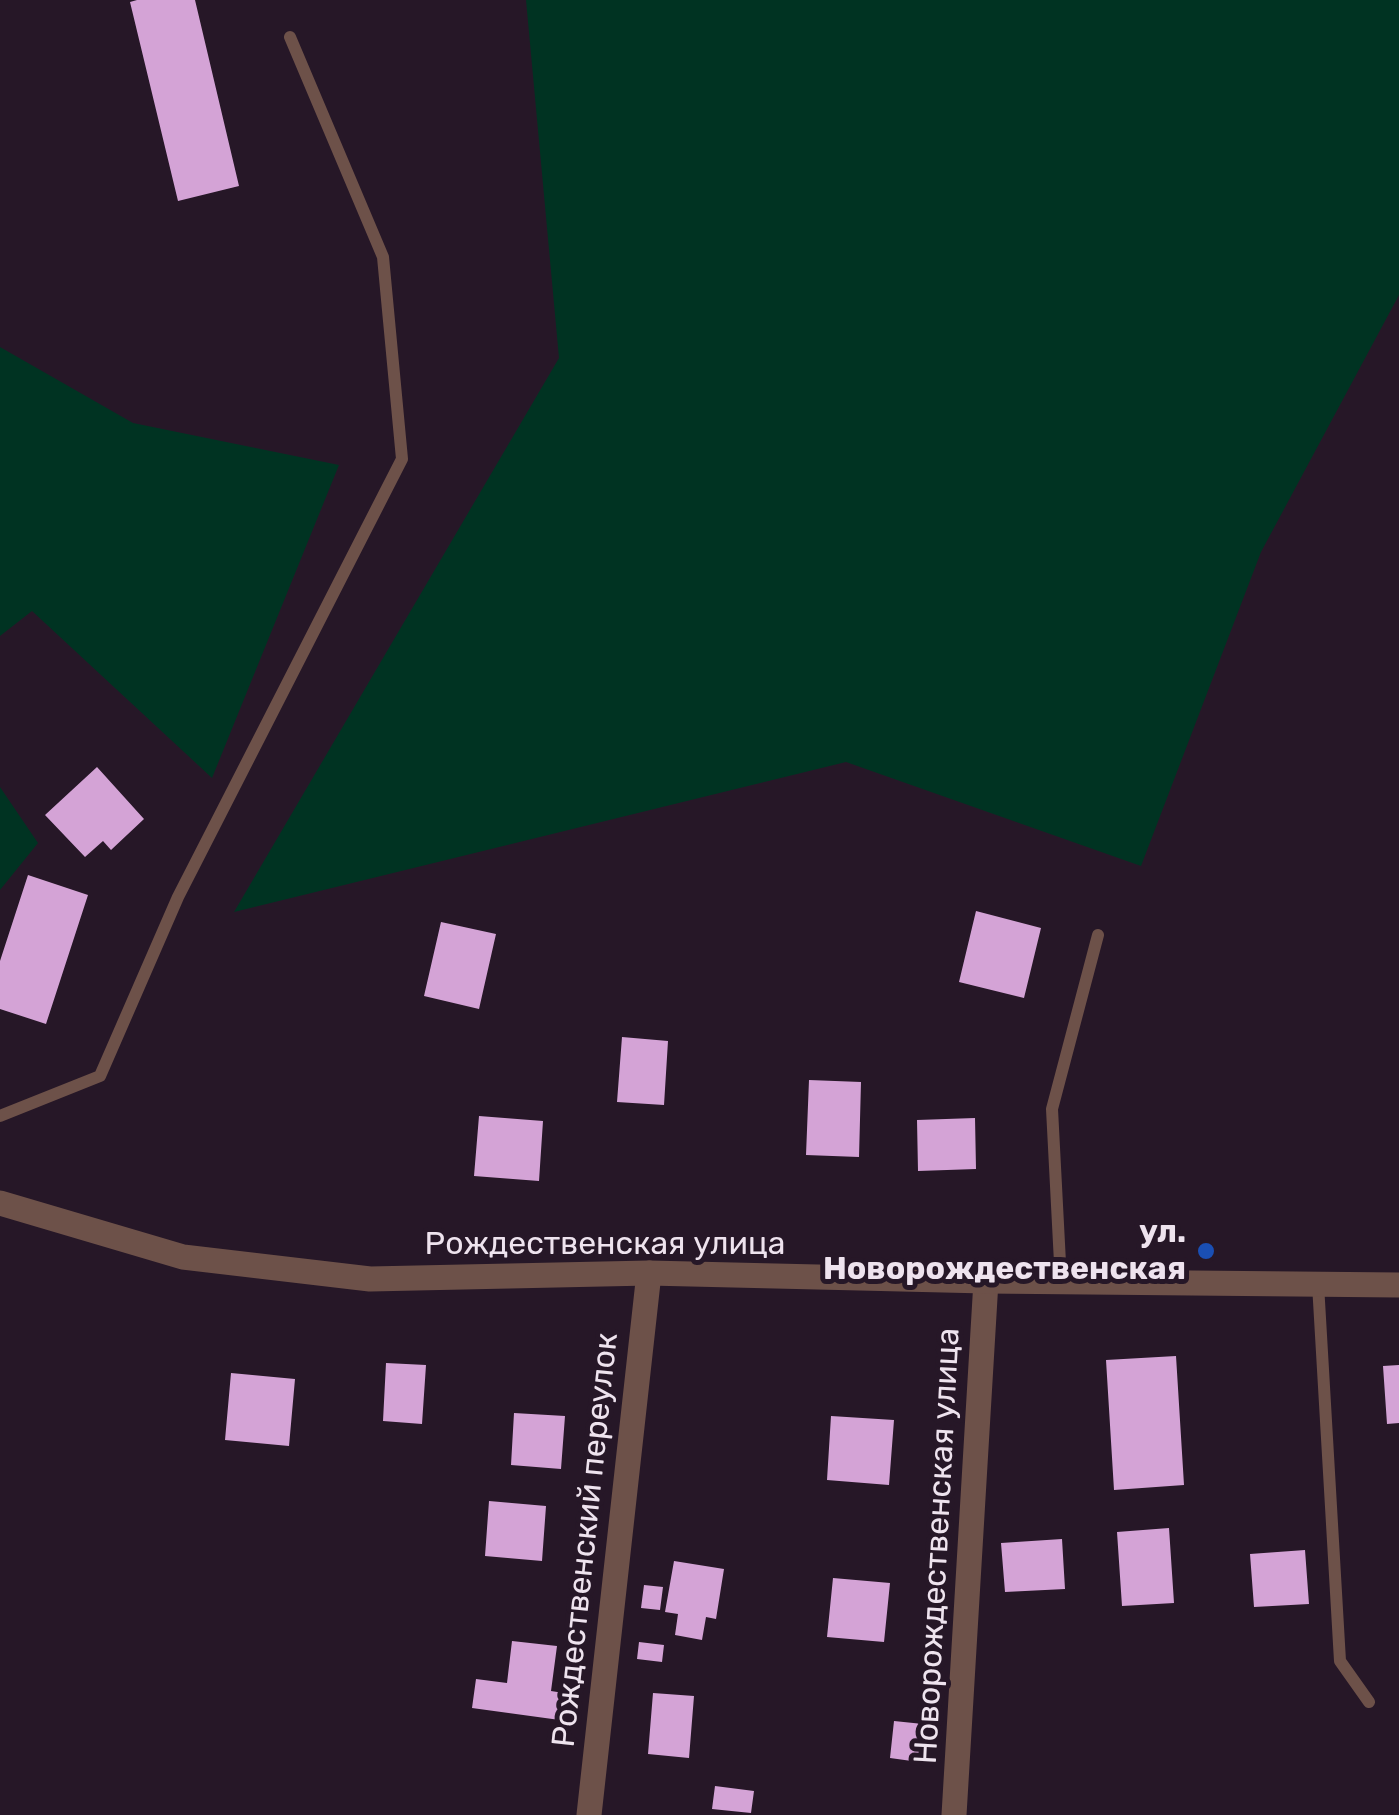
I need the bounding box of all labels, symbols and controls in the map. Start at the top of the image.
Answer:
place label: ул. Новорождественская [823,1214,1186,1289]
street label: Рождественская улица [425,1226,785,1264]
marker: ул. Новорождественская [1195,1240,1217,1262]
street label: Новорождественская улица [907,1327,969,1765]
street label: Рождественский переулок [545,1331,627,1749]

